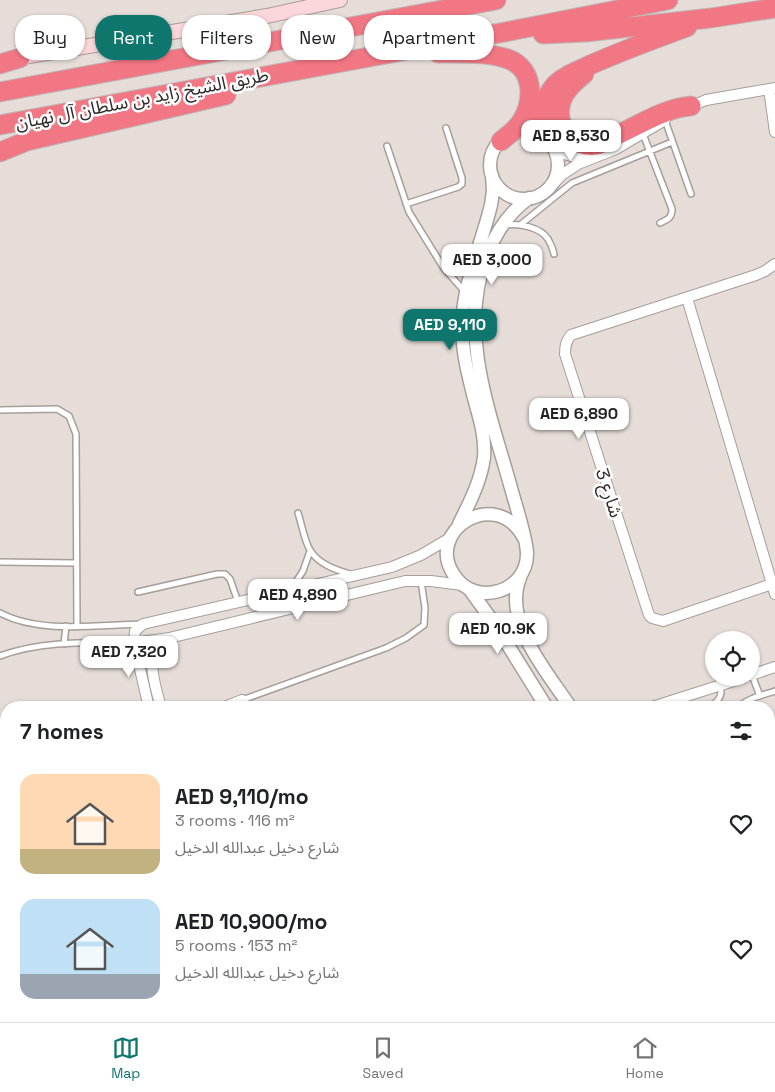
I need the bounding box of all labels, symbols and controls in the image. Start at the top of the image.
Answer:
chip: Buy [15,15,85,60]
chip: Rent [95,15,172,60]
chip: Filters [182,15,271,60]
chip: New [281,15,354,60]
chip: Apartment [364,15,494,60]
street label: طريق الشيخ زايد بن سلطان آل نهيان [13,63,271,136]
pin: AED 8,530 [514,120,628,162]
text: AED 8,530 [532,125,610,146]
pin: AED 3,000 [435,244,549,286]
text: AED 3,000 [452,249,532,270]
pin: AED 9,110 [393,308,507,351]
text: AED 9,110 [414,314,486,335]
pin: AED 6,890 [522,398,636,440]
text: AED 6,890 [540,403,618,424]
street label: شارع 3 [588,465,628,521]
pin: AED 4,890 [241,578,355,621]
text: AED 4,890 [259,584,337,605]
pin: AED 10.9K [441,612,555,655]
text: AED 10.9K [460,618,536,639]
map controls [705,631,760,686]
button: locate [705,631,760,686]
pin: AED 7,320 [72,636,186,678]
text: AED 7,320 [91,641,167,662]
icon: filters [727,717,755,745]
text: 7 homes [20,718,104,745]
text: AED 9,110/mo [175,783,309,810]
icon: home [60,794,120,854]
text: 3 rooms · 116 m² [175,810,295,831]
icon: heart [727,810,755,838]
text: شارع دخيل عبدالله الدخيل [175,837,339,858]
text: AED 10,900/mo [175,908,327,935]
icon: home [60,919,120,979]
text: 5 rooms · 153 m² [175,935,297,956]
icon: heart [727,935,755,963]
text: شارع دخيل عبدالله الدخيل [175,962,339,983]
tab: Map [111,1034,140,1082]
tab: Saved [363,1034,403,1082]
tab: Home [626,1034,664,1082]

